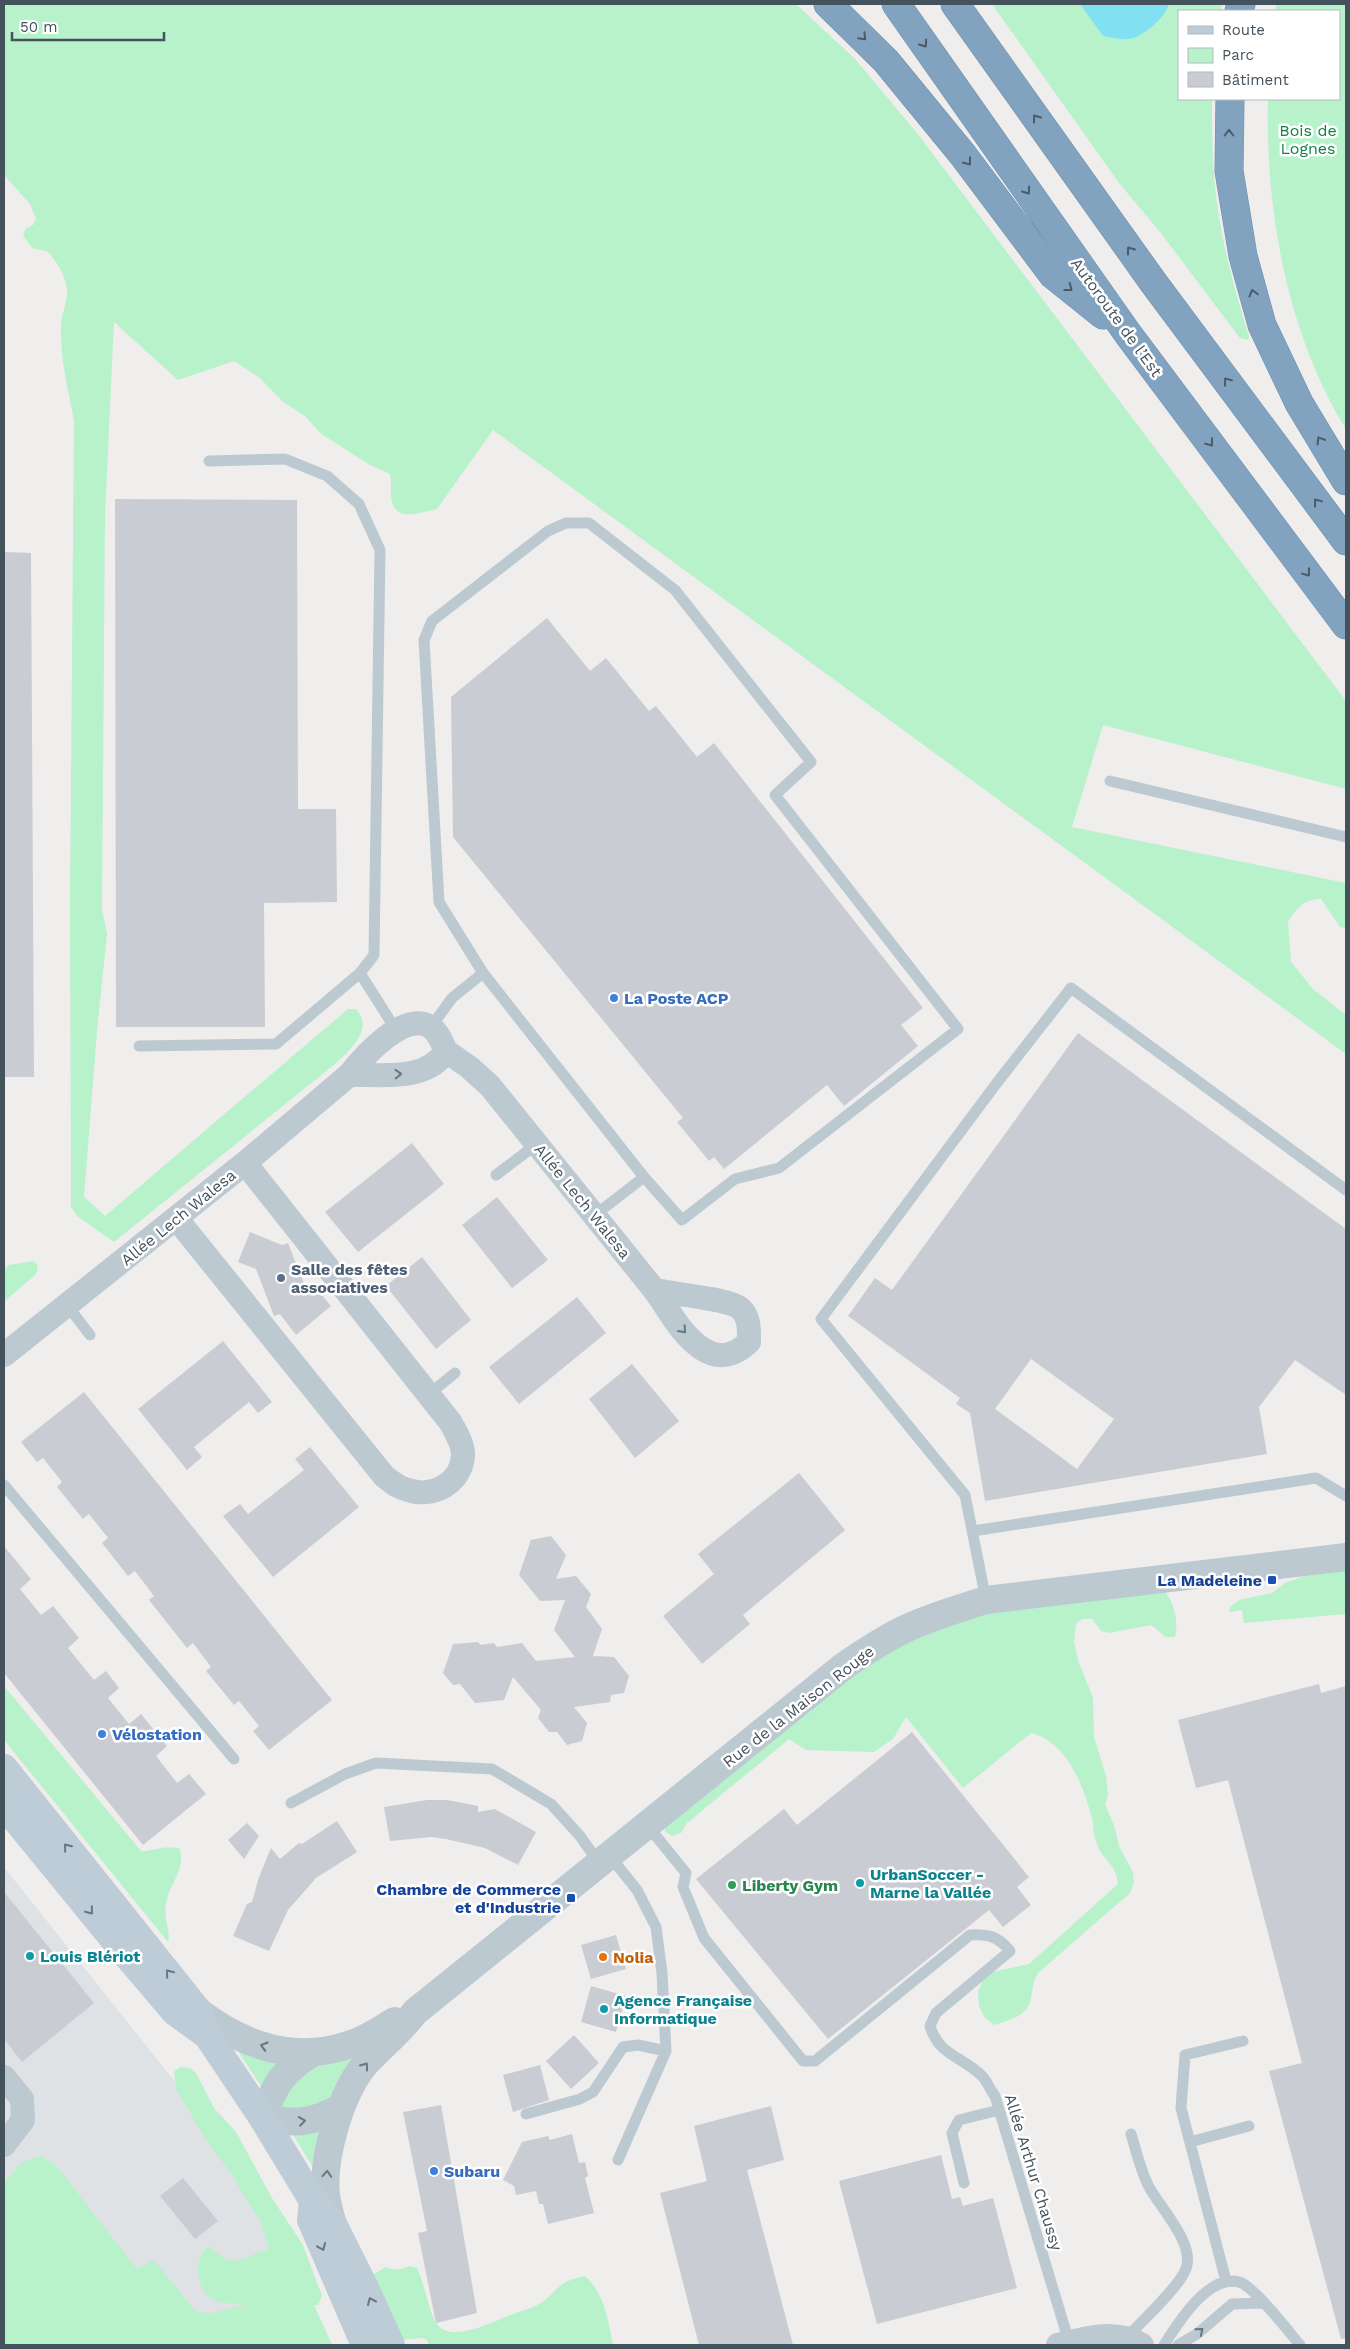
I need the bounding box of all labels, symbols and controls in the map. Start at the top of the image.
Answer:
scale bar [12,10,165,42]
legend [1178,10,1340,100]
text: 50 m [20,18,57,36]
text: Route [1222,21,1265,39]
one-way arrow [858,32,867,41]
one-way arrow [917,38,927,47]
text: Parc [1222,46,1254,64]
text: Bâtiment [1222,71,1289,89]
one-way arrow [1033,114,1042,124]
park label: Bois de Lognes [1279,121,1337,158]
one-way arrow [1224,128,1234,136]
one-way arrow [962,156,971,166]
one-way arrow [1021,185,1030,195]
one-way arrow [1127,246,1136,256]
street label: Autoroute de l’Est [1067,254,1166,381]
one-way arrow [1063,282,1073,291]
one-way arrow [1248,288,1259,297]
one-way arrow [1224,377,1233,387]
one-way arrow [1317,436,1327,445]
one-way arrow [1204,437,1212,446]
one-way arrow [1314,498,1323,508]
one-way arrow [1301,567,1310,577]
place label: La Poste ACP [624,989,729,1008]
marker: La Poste ACP [608,992,620,1004]
one-way arrow [394,1068,402,1079]
street label: Allée Lech Walesa [530,1140,635,1263]
street label: Allée Lech Walesa [117,1165,240,1270]
place label: Salle des fêtes associatives [291,1260,408,1297]
marker: Salle des fêtes associatives [275,1272,287,1284]
one-way arrow [677,1324,686,1333]
place label: La Madeleine [1157,1571,1262,1590]
marker: La Madeleine [1266,1574,1278,1586]
street label: Rue de la Maison Rouge [719,1641,878,1771]
place label: Vélostation [112,1725,202,1744]
marker: Vélostation [96,1728,108,1740]
one-way arrow [65,1844,73,1853]
place label: UrbanSoccer - Marne la Vallée [870,1865,991,1902]
place label: Liberty Gym [742,1876,838,1895]
marker: UrbanSoccer - Marne la Vallée [854,1877,866,1889]
marker: Liberty Gym [726,1879,738,1891]
place label: Chambre de Commerce et d'Industrie [376,1880,561,1917]
marker: Chambre de Commerce et d'Industrie [565,1892,577,1904]
one-way arrow [84,1905,92,1914]
place label: Louis Blériot [40,1947,140,1966]
place label: Nolia [613,1948,654,1967]
marker: Louis Blériot [24,1950,36,1962]
marker: Nolia [597,1951,609,1963]
one-way arrow [166,1970,175,1979]
place label: Agence Française Informatique [614,1991,752,2028]
marker: Agence Française Informatique [598,2003,610,2015]
one-way arrow [260,2041,268,2051]
one-way arrow [359,2062,368,2072]
street label: Allée Arthur Chaussy [1001,2092,1067,2253]
one-way arrow [299,2116,307,2127]
place label: Subaru [444,2162,500,2181]
marker: Subaru [428,2165,440,2177]
one-way arrow [321,2169,332,2177]
one-way arrow [316,2242,327,2251]
one-way arrow [367,2297,377,2306]
one-way arrow [1194,2328,1203,2336]

